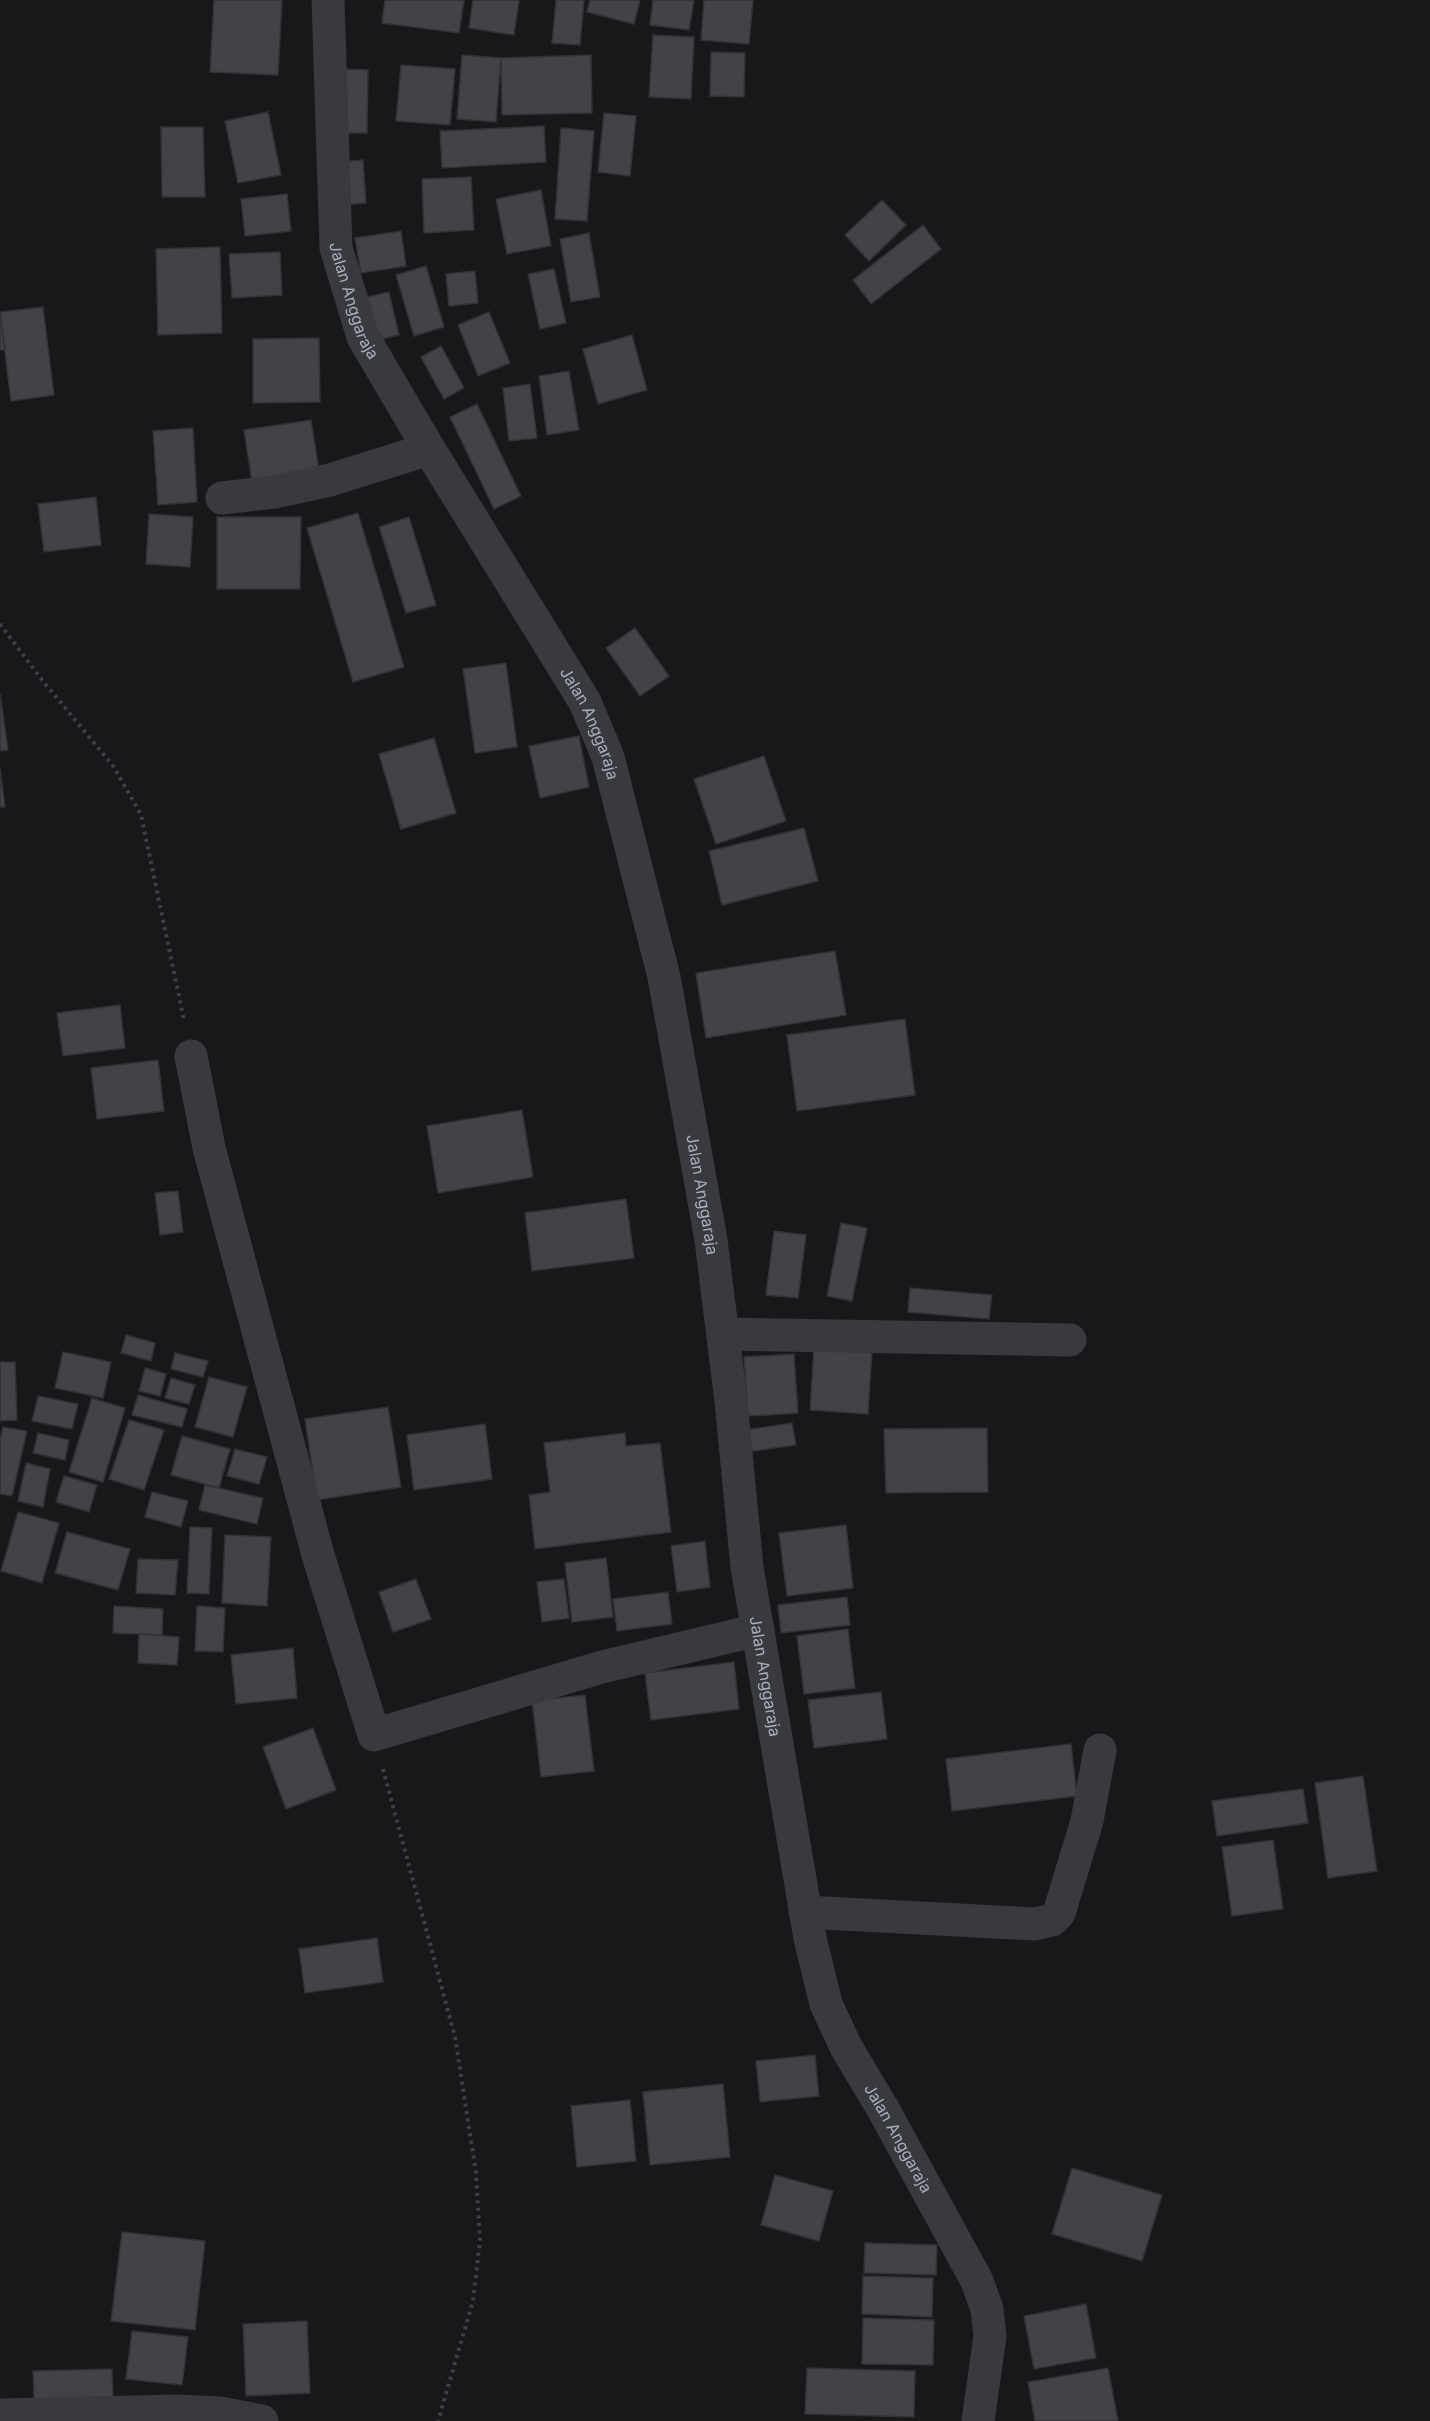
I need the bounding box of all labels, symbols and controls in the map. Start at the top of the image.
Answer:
street label: Jalan Anggaraja [326,243,384,363]
street label: Jalan Anggaraja [556,663,623,782]
street label: Jalan Anggaraja [682,1133,723,1256]
street label: Jalan Anggaraja [745,1614,786,1738]
street label: Jalan Anggaraja [860,2080,937,2196]

